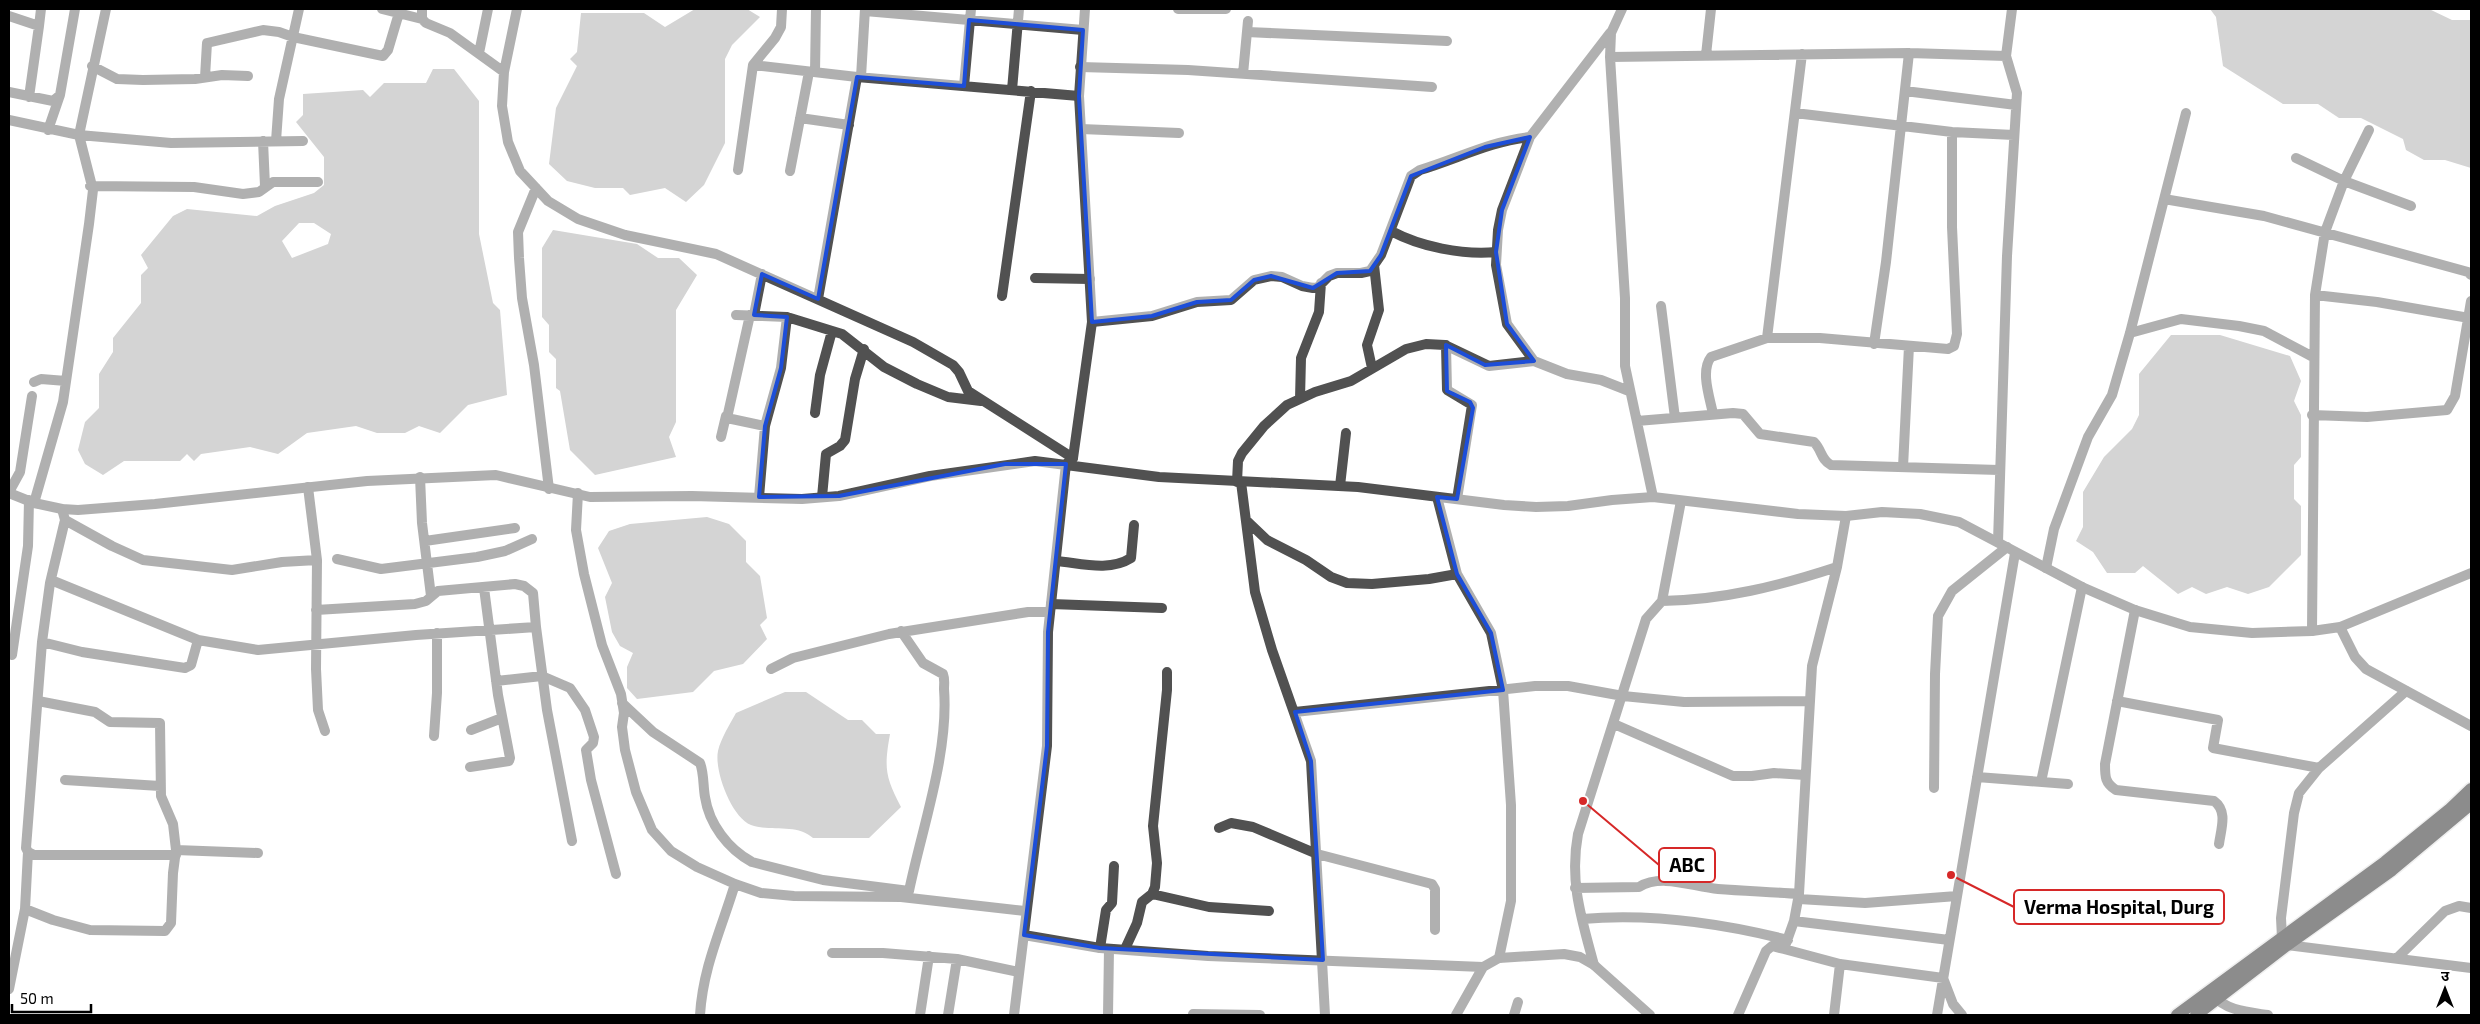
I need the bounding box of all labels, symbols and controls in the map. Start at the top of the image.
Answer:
callout: ABC [1659,848,1715,882]
text: ABC [1669,853,1705,876]
callout: Verma Hospital, Durg [2014,890,2224,924]
text: Verma Hospital, Durg [2024,895,2214,918]
north arrow [2420,964,2470,1014]
text: उ [2441,967,2450,984]
scale bar [12,982,91,1014]
text: 50 m [20,989,54,1007]

